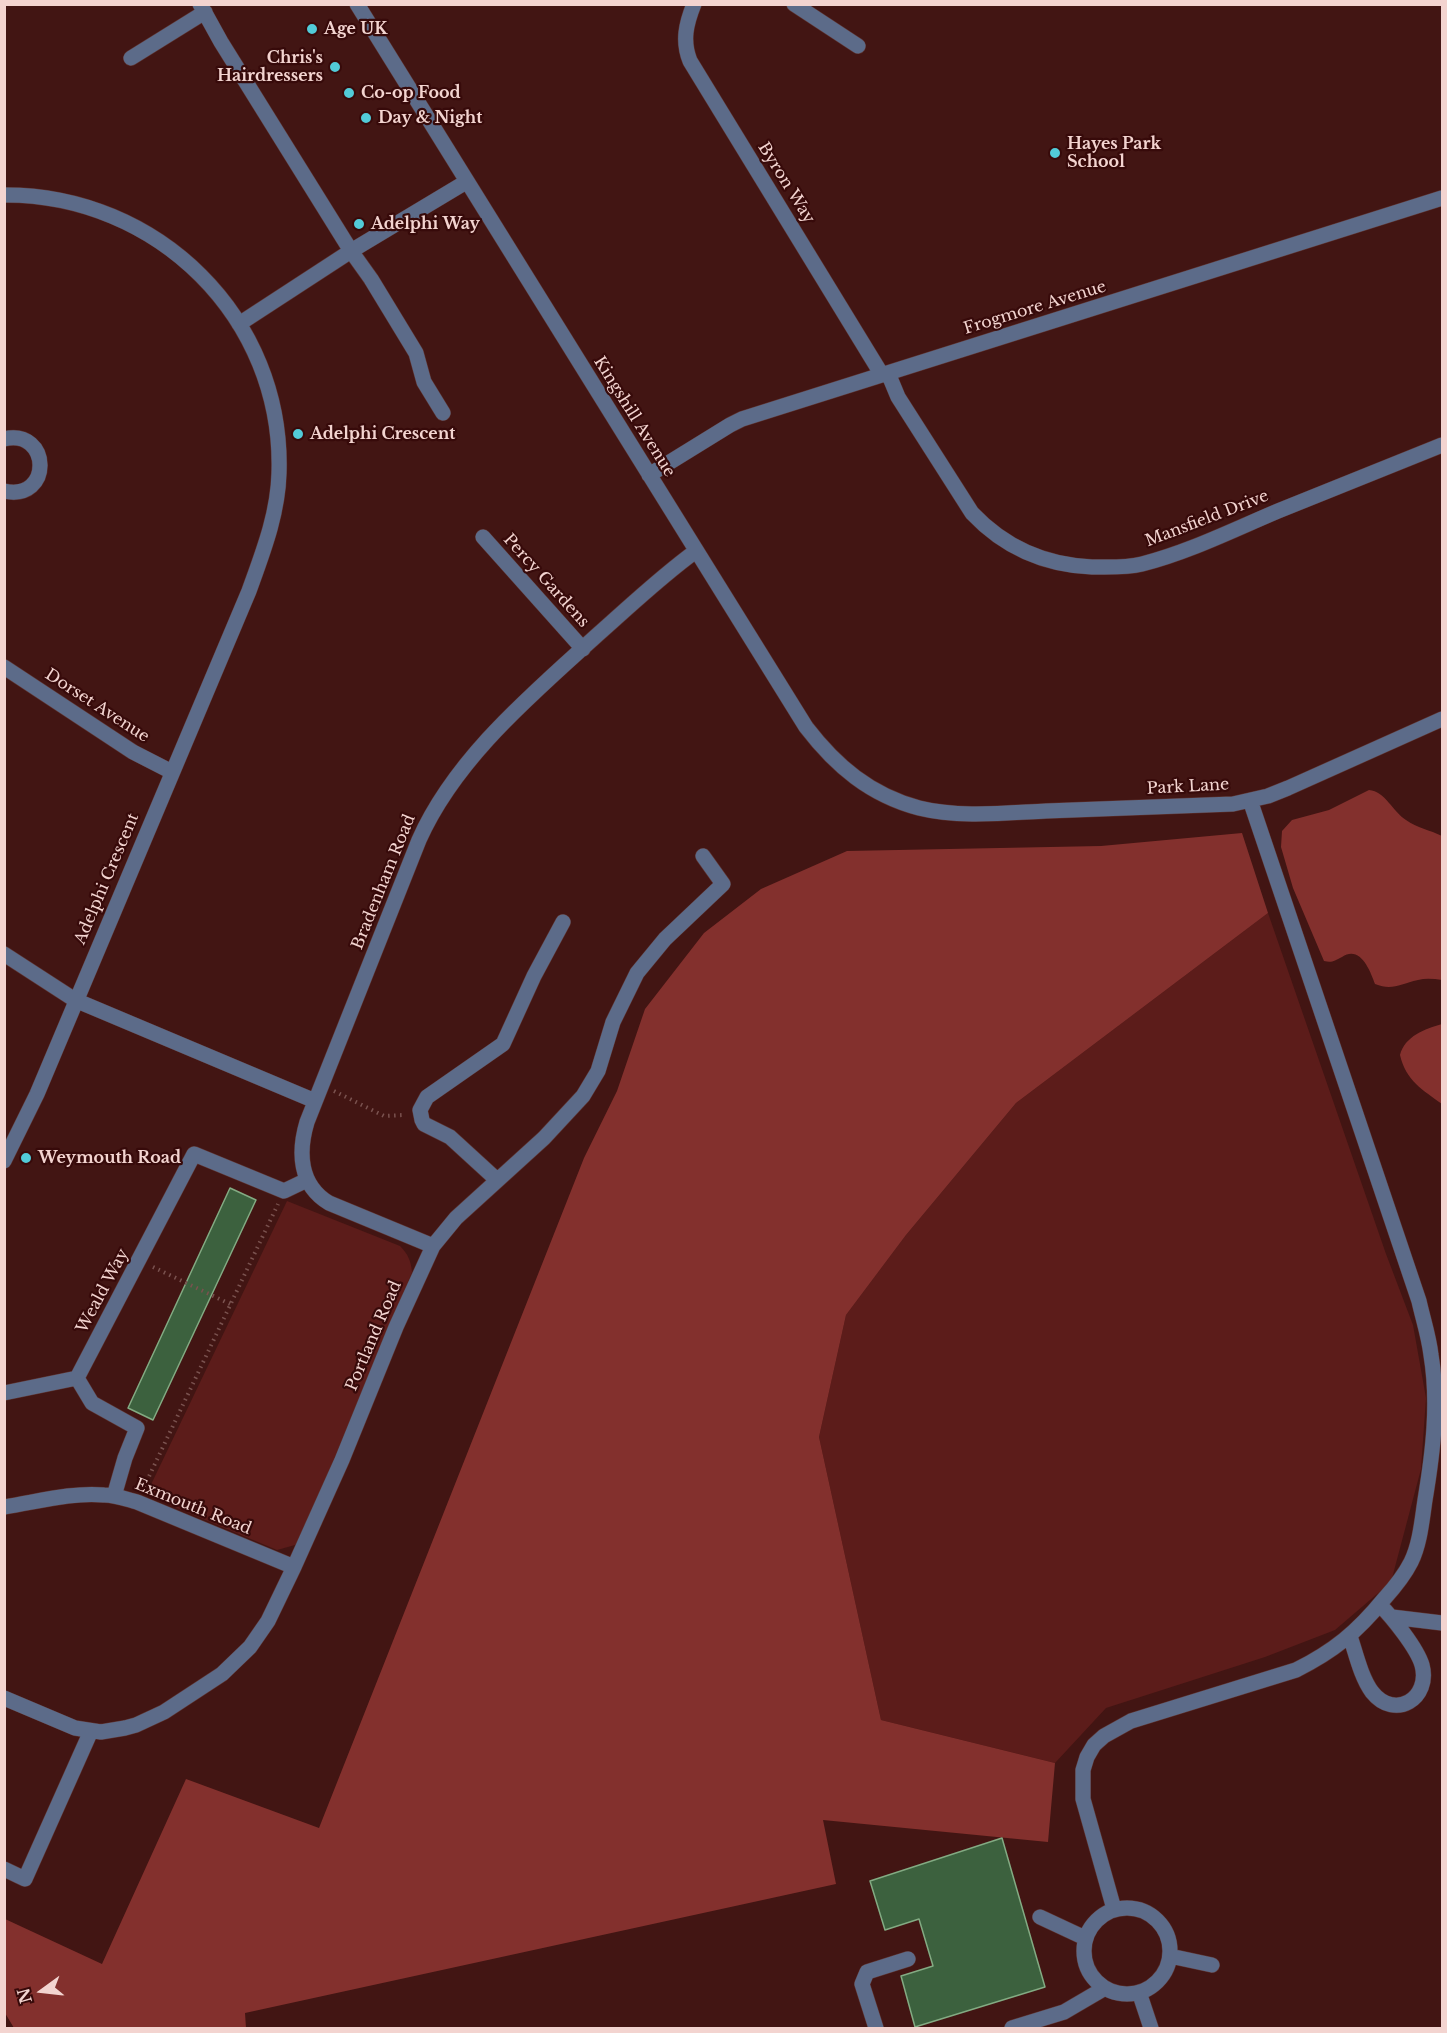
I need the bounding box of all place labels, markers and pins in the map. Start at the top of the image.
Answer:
place label: Age UK [324,19,387,39]
marker: Age UK [305,22,319,36]
place label: Chris's Hairdressers [217,48,323,86]
marker: Chris's Hairdressers [328,60,342,74]
place label: Co-op Food [361,83,461,103]
marker: Co-op Food [342,86,356,100]
place label: Day & Night [378,108,482,128]
marker: Day & Night [359,111,373,125]
place label: Hayes Park School [1067,134,1161,172]
marker: Hayes Park School [1048,146,1062,160]
place label: Adelphi Way [371,214,480,234]
marker: Adelphi Way [352,217,366,231]
place label: Adelphi Crescent [310,424,455,444]
marker: Adelphi Crescent [291,427,305,441]
place label: Weymouth Road [38,1148,181,1168]
marker: Weymouth Road [19,1151,33,1165]

